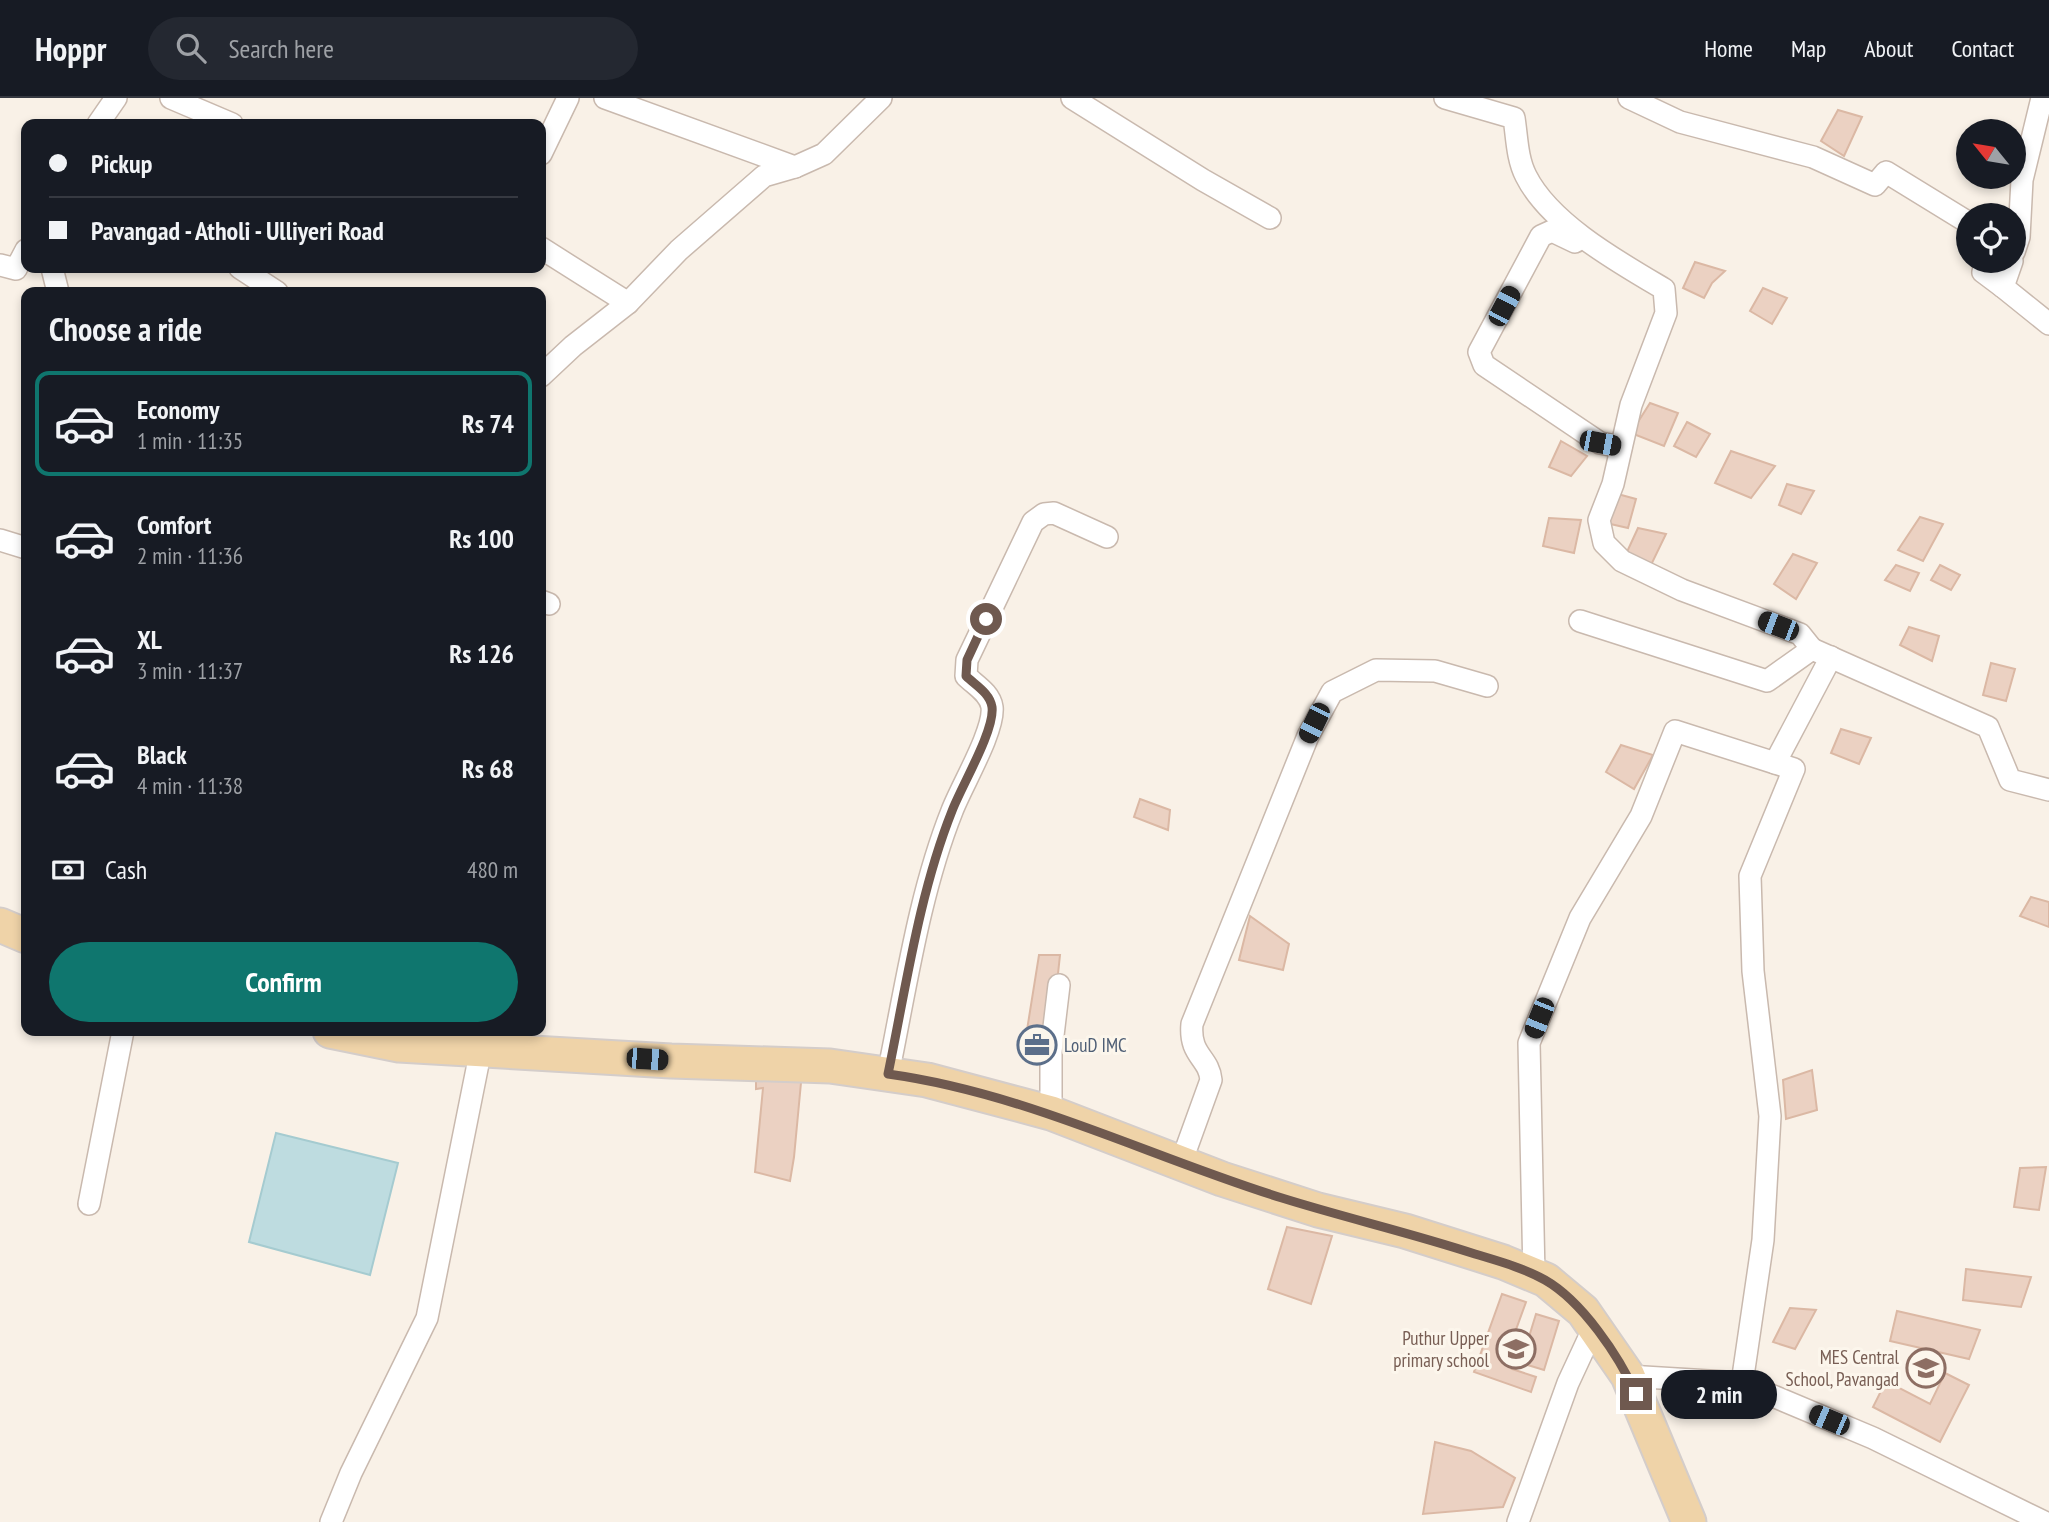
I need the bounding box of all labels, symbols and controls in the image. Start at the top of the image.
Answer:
search box [148,17,638,80]
text: Hoppr [35,27,106,70]
icon: search [172,29,210,67]
text: Search here [228,32,334,65]
text: Home [1704,33,1753,64]
text: Map [1791,33,1826,64]
text: About [1864,33,1913,64]
text: Contact [1951,33,2014,64]
north arrow [1956,119,2026,189]
map controls [1956,119,2026,273]
text: Pickup [91,147,152,180]
button: locate [1956,203,2026,273]
text: Pavangad - Atholi - Ulliyeri Road [91,214,384,247]
car [1485,283,1524,329]
text: Choose a ride [49,308,202,350]
icon: car [53,392,116,455]
text: Economy [137,393,219,426]
text: Rs 74 [462,407,514,440]
text: 1 min · 11:35 [137,426,243,455]
car [1578,429,1623,457]
icon: car [53,507,116,570]
text: Comfort [137,508,211,541]
text: Rs 100 [449,522,514,555]
text: 2 min · 11:36 [137,541,243,570]
route start [970,603,1002,635]
car [1755,609,1802,643]
icon: car [53,622,116,685]
text: XL [137,623,162,656]
text: Rs 126 [449,637,514,670]
text: 3 min · 11:37 [137,656,243,685]
car [1296,700,1333,746]
icon: car [53,737,116,800]
text: Black [137,738,187,771]
text: Rs 68 [462,752,514,785]
text: 4 min · 11:38 [137,771,243,800]
icon: cash [49,851,87,889]
text: Cash [105,853,147,886]
text: 480 m [467,855,518,884]
button: Confirm [49,942,518,1022]
car [1522,995,1557,1041]
office icon: LouD IMC [1016,1024,1058,1066]
place label: LouD IMC [1064,1033,1127,1057]
car [626,1047,669,1071]
place label: Puthur Upper primary school [1393,1326,1490,1372]
school or university icon: Puthur Upper primary school [1495,1328,1537,1370]
place label: MES Central School, Pavangad [1786,1345,1900,1391]
school or university icon: MES Central School, Pavangad [1905,1347,1947,1389]
callout: 2 min [1660,1370,1776,1418]
route end [1620,1378,1652,1410]
text: 2 min [1696,1380,1742,1409]
car [1806,1402,1853,1438]

